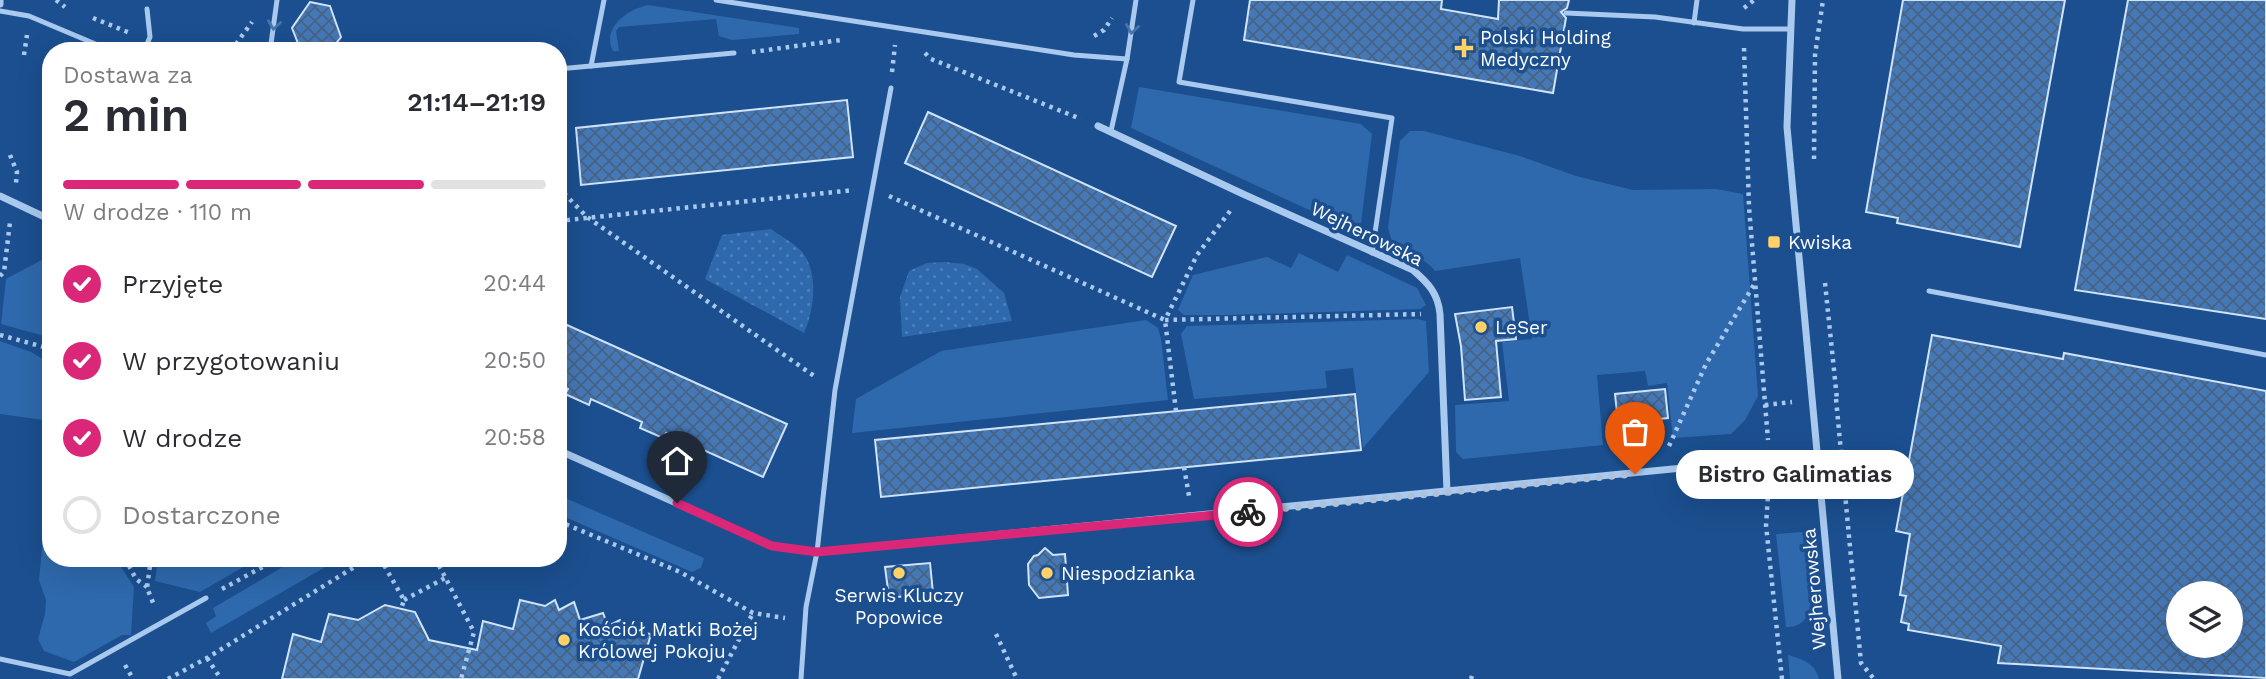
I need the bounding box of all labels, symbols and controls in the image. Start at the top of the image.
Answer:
one-way arrow [266,20,281,31]
one-way arrow [1125,23,1140,35]
place label: Polski Holding Medyczny [1480,26,1612,71]
marker: Polski Holding Medyczny [1454,38,1474,58]
text: Dostawa za [63,62,193,89]
text: 21:14–21:19 [407,87,546,117]
text: 2 min [63,88,189,142]
street label: Wejherowska [1307,197,1427,271]
text: W drodze · 110 m [63,199,252,226]
place label: Kwiska [1788,231,1852,254]
marker: Kwiska [1766,234,1782,250]
icon: check [63,265,101,303]
text: Przyjęte [122,269,223,299]
text: 20:44 [483,270,546,297]
place label: LeSer [1495,316,1548,339]
marker: LeSer [1473,319,1489,335]
icon: check [63,342,101,380]
text: W przygotowaniu [122,346,340,376]
text: 20:50 [484,347,546,374]
pin [1605,402,1665,474]
icon: bag [1616,413,1654,451]
icon: check [63,419,101,457]
text: W drodze [122,423,242,453]
text: 20:58 [484,424,546,451]
pin [647,431,707,503]
icon: home [658,442,696,480]
callout: Bistro Galimatias [1677,449,1915,498]
text: Bistro Galimatias [1698,461,1892,488]
courier [1213,477,1283,547]
icon: bike [1229,493,1267,531]
text: Dostarczone [122,500,281,530]
street label: Wejherowska [1797,527,1831,651]
place label: Niespodzianka [1061,562,1196,585]
marker: Serwis Kluczy Popowice [891,565,907,581]
marker: Niespodzianka [1039,565,1055,581]
map controls [2166,581,2243,658]
button: layers [2166,581,2243,658]
place label: Serwis Kluczy Popowice [835,584,964,629]
place label: Kościół Matki Bożej Królowej Pokoju [578,618,758,663]
marker: Kościół Matki Bożej Królowej Pokoju [556,632,572,648]

